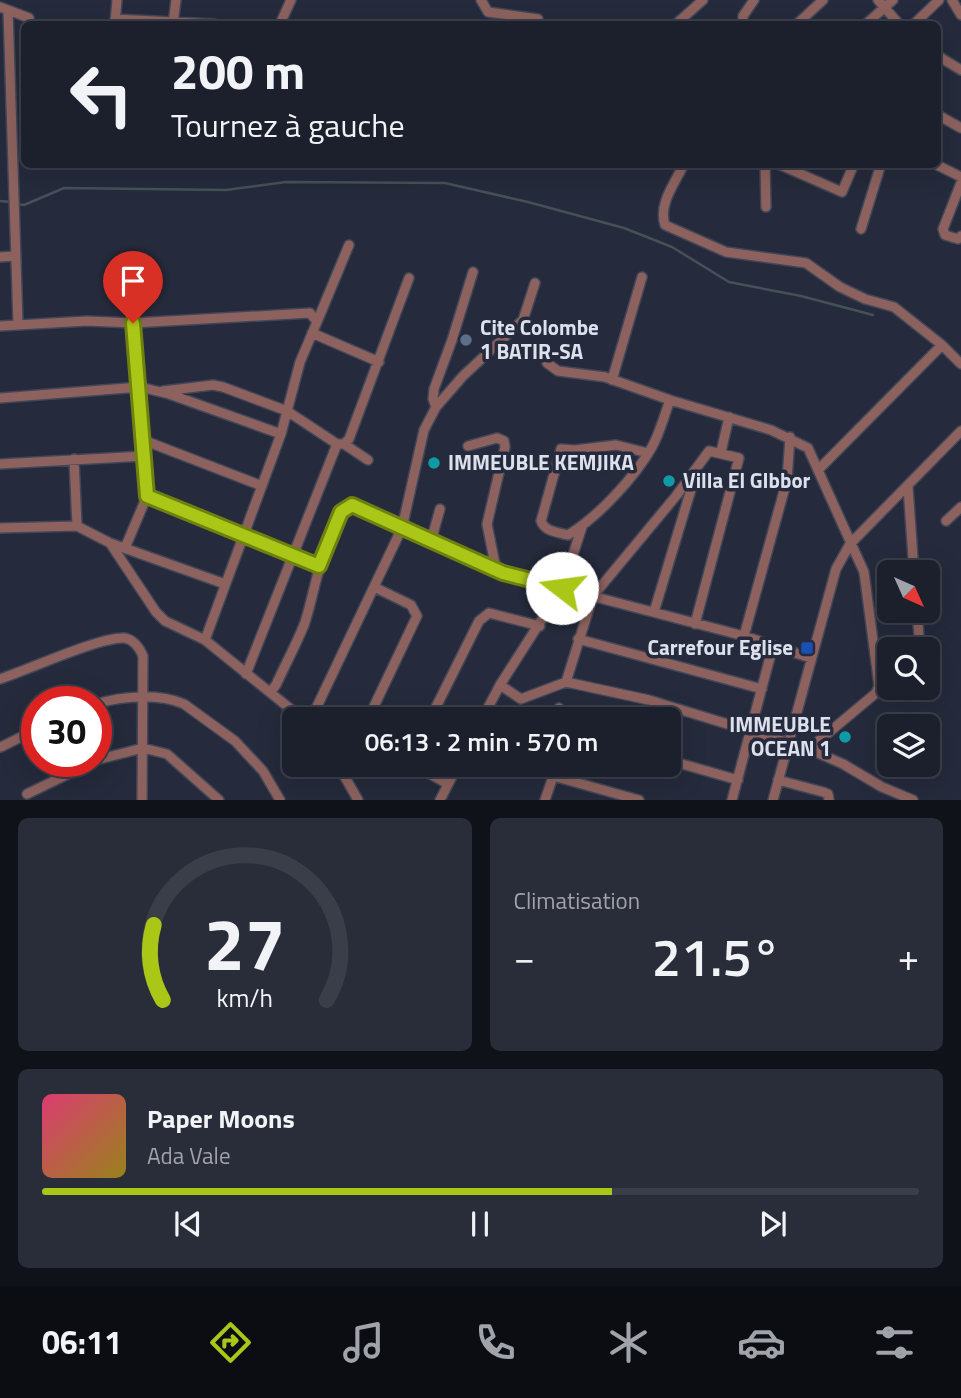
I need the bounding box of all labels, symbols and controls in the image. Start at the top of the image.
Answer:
text: 200 m [171,33,305,108]
icon: left [56,49,147,140]
text: Tournez à gauche [171,101,405,149]
pin [103,251,163,323]
icon: arrive [114,262,152,300]
place label: Cite Colombe 1 BATIR-SA [480,311,599,367]
marker: Cite Colombe 1 BATIR-SA [458,332,474,348]
place label: IMMEUBLE KEMJIKA [448,446,634,478]
marker: IMMEUBLE KEMJIKA [426,455,442,471]
place label: Villa El GIbbor [683,464,811,496]
marker: Villa El GIbbor [661,473,677,489]
position arrow [525,551,599,625]
north arrow [877,560,940,623]
map controls [877,560,940,777]
place label: Carrefour Eglise [648,631,793,663]
button: search [877,637,940,700]
marker: Carrefour Eglise [799,640,815,656]
speed limit sign: 30 [21,686,112,777]
place label: IMMEUBLE OCEAN 1 [729,708,831,764]
button: layers [877,714,940,777]
text: 06:13 · 2 min · 570 m [365,722,598,761]
marker: IMMEUBLE OCEAN 1 [837,729,853,745]
text: Climatisation [514,883,640,918]
text: 27 [204,889,286,999]
text: 21.5° [652,917,781,996]
text: − [514,928,535,986]
text: + [898,928,919,986]
text: km/h [216,979,273,1017]
text: Paper Moons [147,1099,295,1138]
text: Ada Vale [147,1138,231,1173]
icon: previous [169,1205,207,1243]
icon: pause [461,1205,499,1243]
icon: next [754,1205,792,1243]
text: 06:11 [42,1318,122,1366]
icon: directions [206,1318,255,1367]
icon: music [339,1318,388,1367]
icon: phone [471,1318,520,1367]
icon: climate [604,1318,653,1367]
icon: car [737,1318,786,1367]
icon: filters [870,1318,919,1367]

